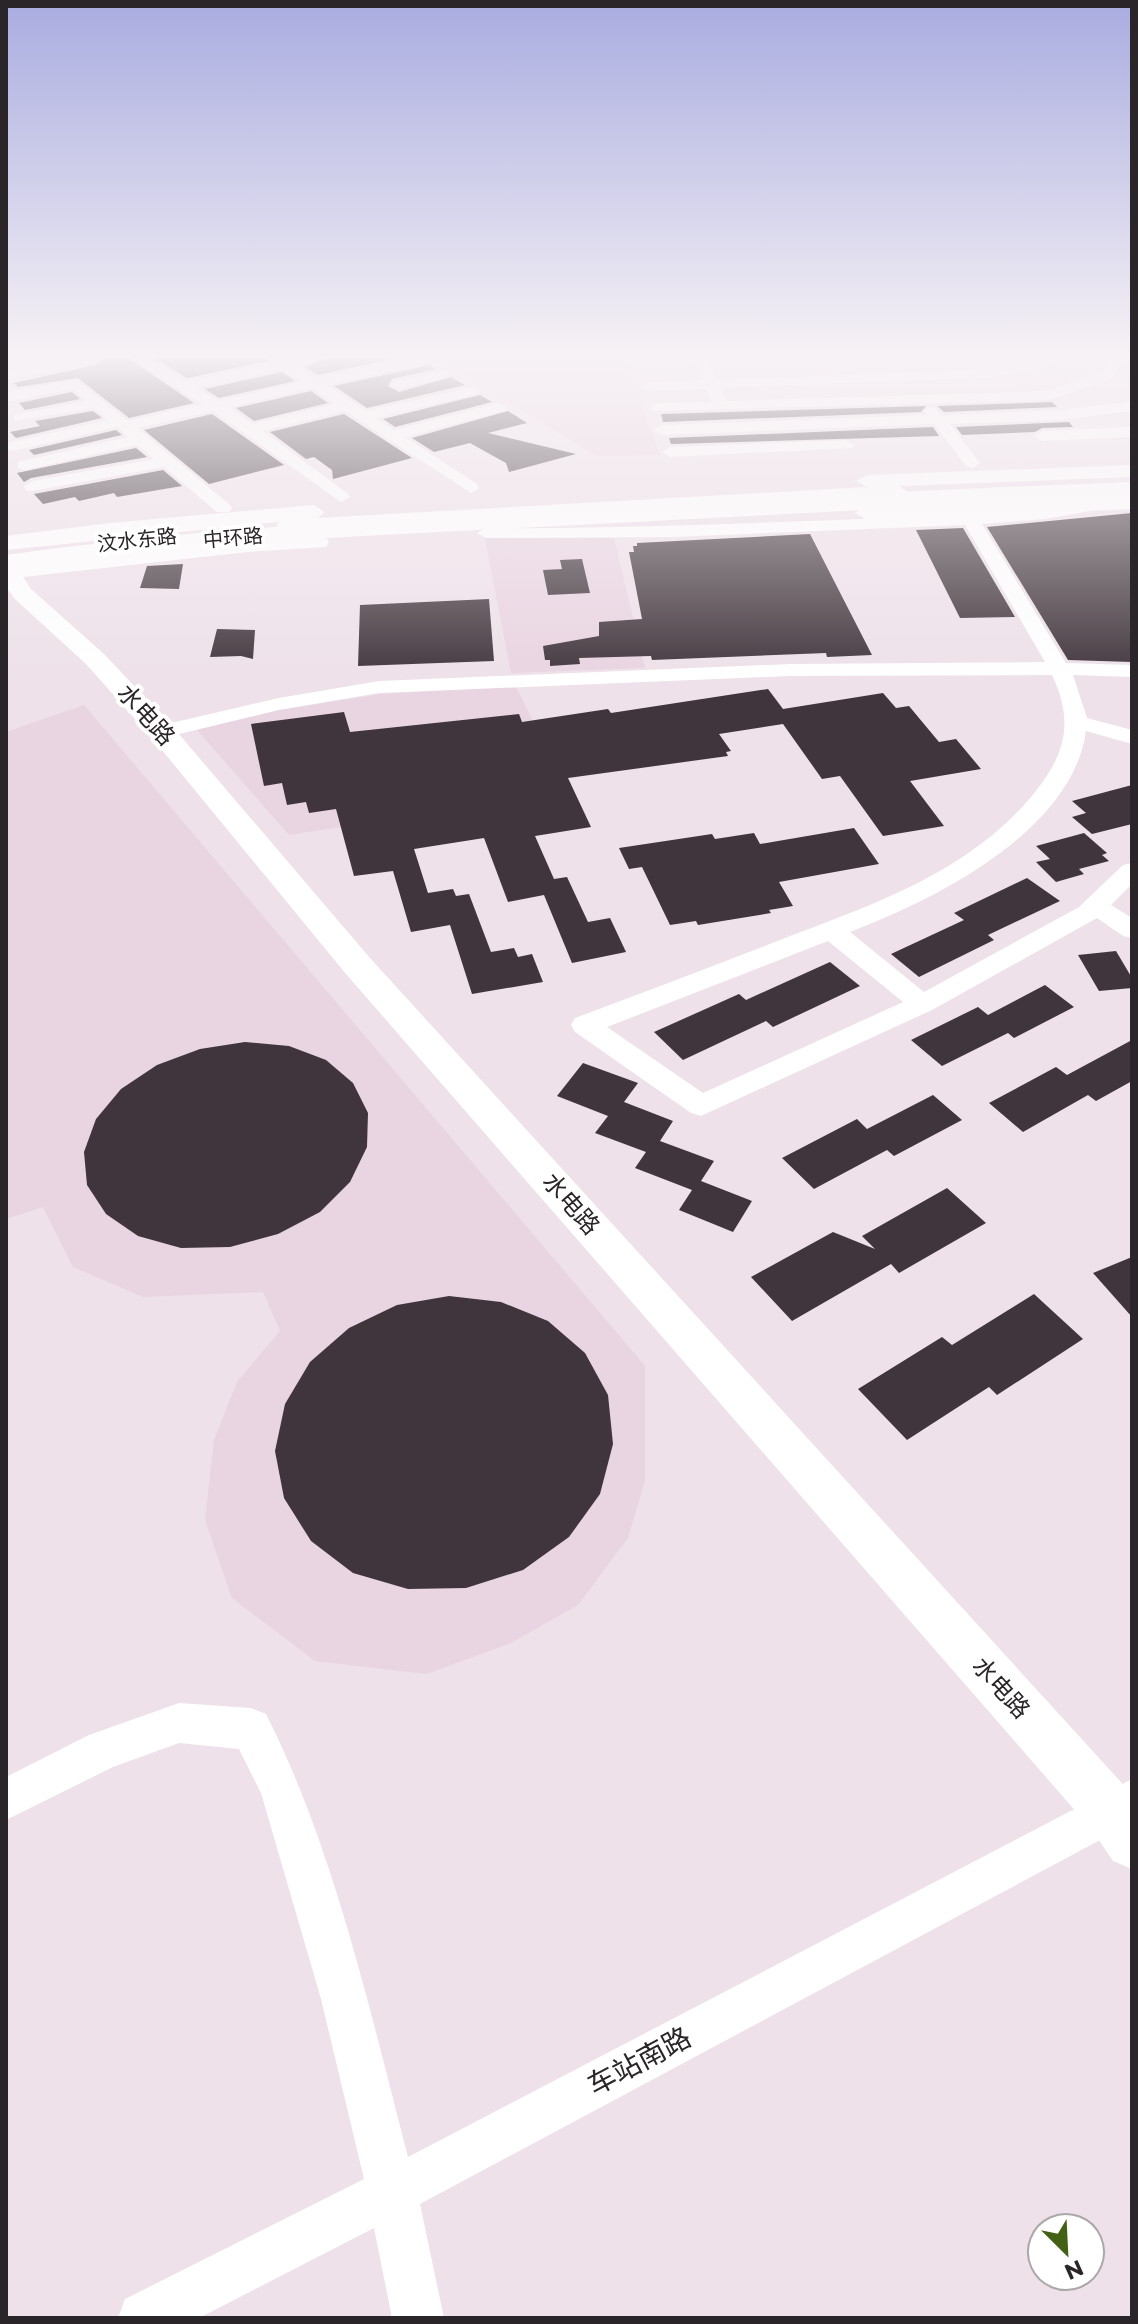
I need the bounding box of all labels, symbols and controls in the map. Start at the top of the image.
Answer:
street label: 中环路 [202,523,264,553]
street label: 汶水东路 [96,524,178,556]
street label: 水电路 [112,678,181,751]
street label: 水电路 [537,1167,606,1240]
street label: 水电路 [967,1651,1036,1724]
street label: 车站南路 [582,2020,696,2102]
north arrow [1026,2212,1106,2292]
text: N [1060,2254,1088,2286]

